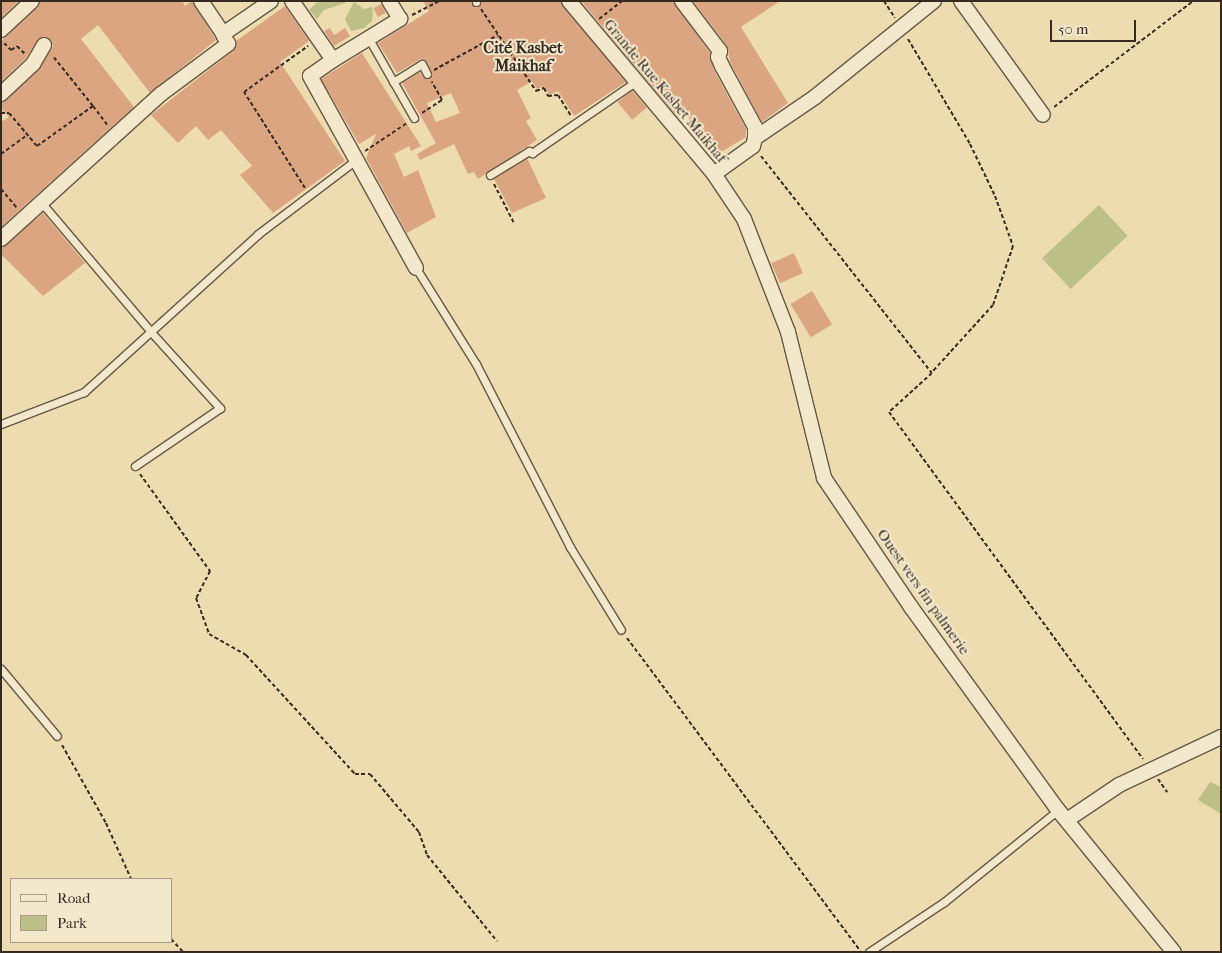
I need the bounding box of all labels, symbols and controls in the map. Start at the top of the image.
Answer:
scale bar [1052,10,1138,42]
street label: Grande Rue Kasbet Maikhaf [600,16,730,166]
text: 50 m [1058,20,1088,38]
district label: Cité Kasbet Maikhaf [483,38,563,76]
street label: Ouest vers fin palmerie [873,526,973,658]
legend [10,878,172,943]
text: Road [57,889,90,907]
text: Park [57,914,87,932]

